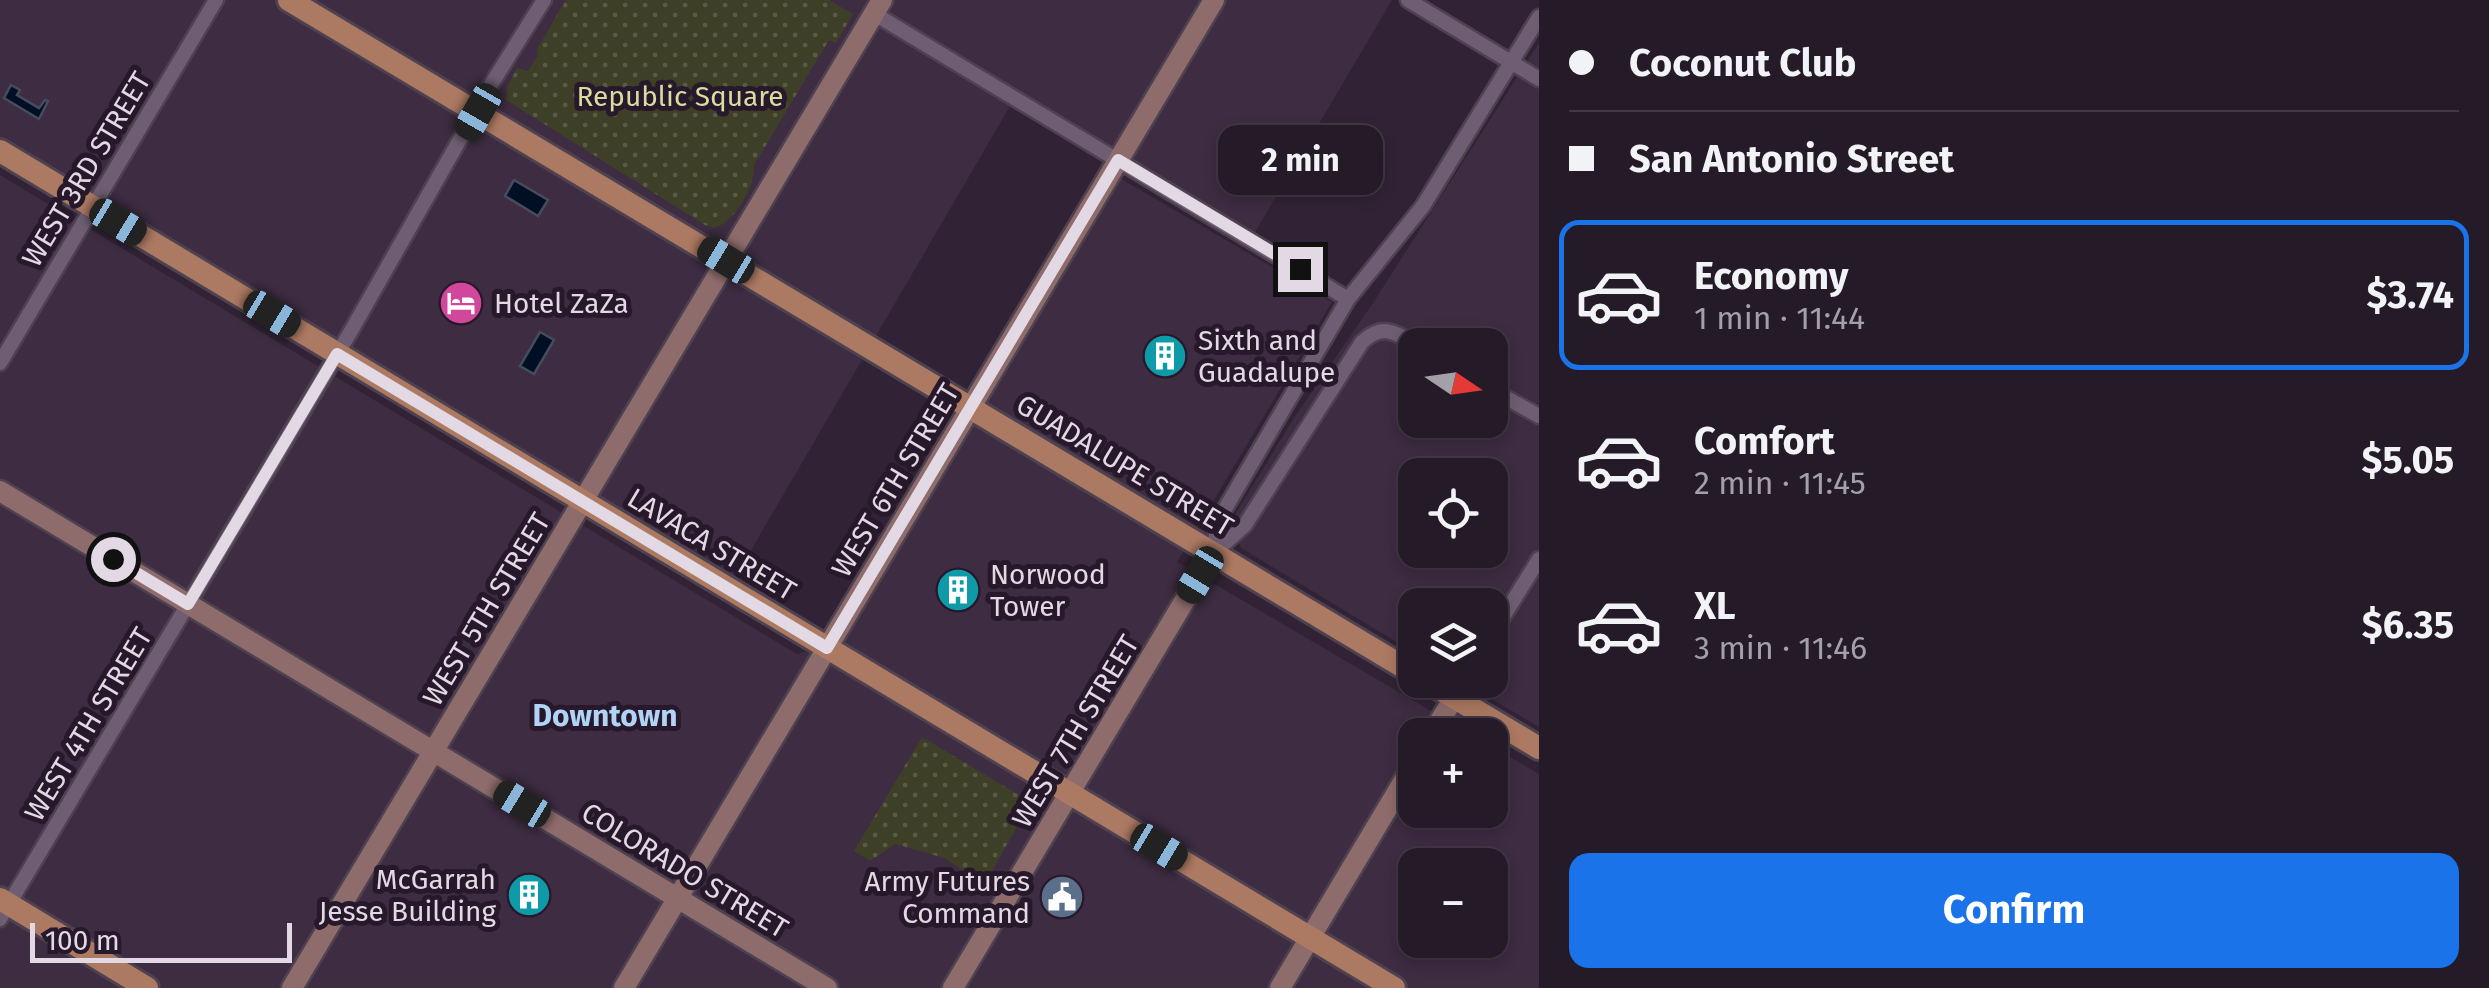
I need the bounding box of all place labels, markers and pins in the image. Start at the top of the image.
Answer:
hotel icon: Hotel ZaZa [438,280,484,326]
place label: Hotel ZaZa [494,287,629,320]
place label: Sixth and Guadalupe [1198,324,1335,389]
building icon: Sixth and Guadalupe [1142,333,1188,379]
place label: Norwood Tower [990,558,1106,623]
building icon: Norwood Tower [935,567,981,613]
place label: McGarrah Jesse Building [319,863,496,928]
place label: Army Futures Command [864,865,1030,930]
building icon: McGarrah Jesse Building [506,872,552,918]
public building icon: Army Futures Command [1039,874,1085,920]

